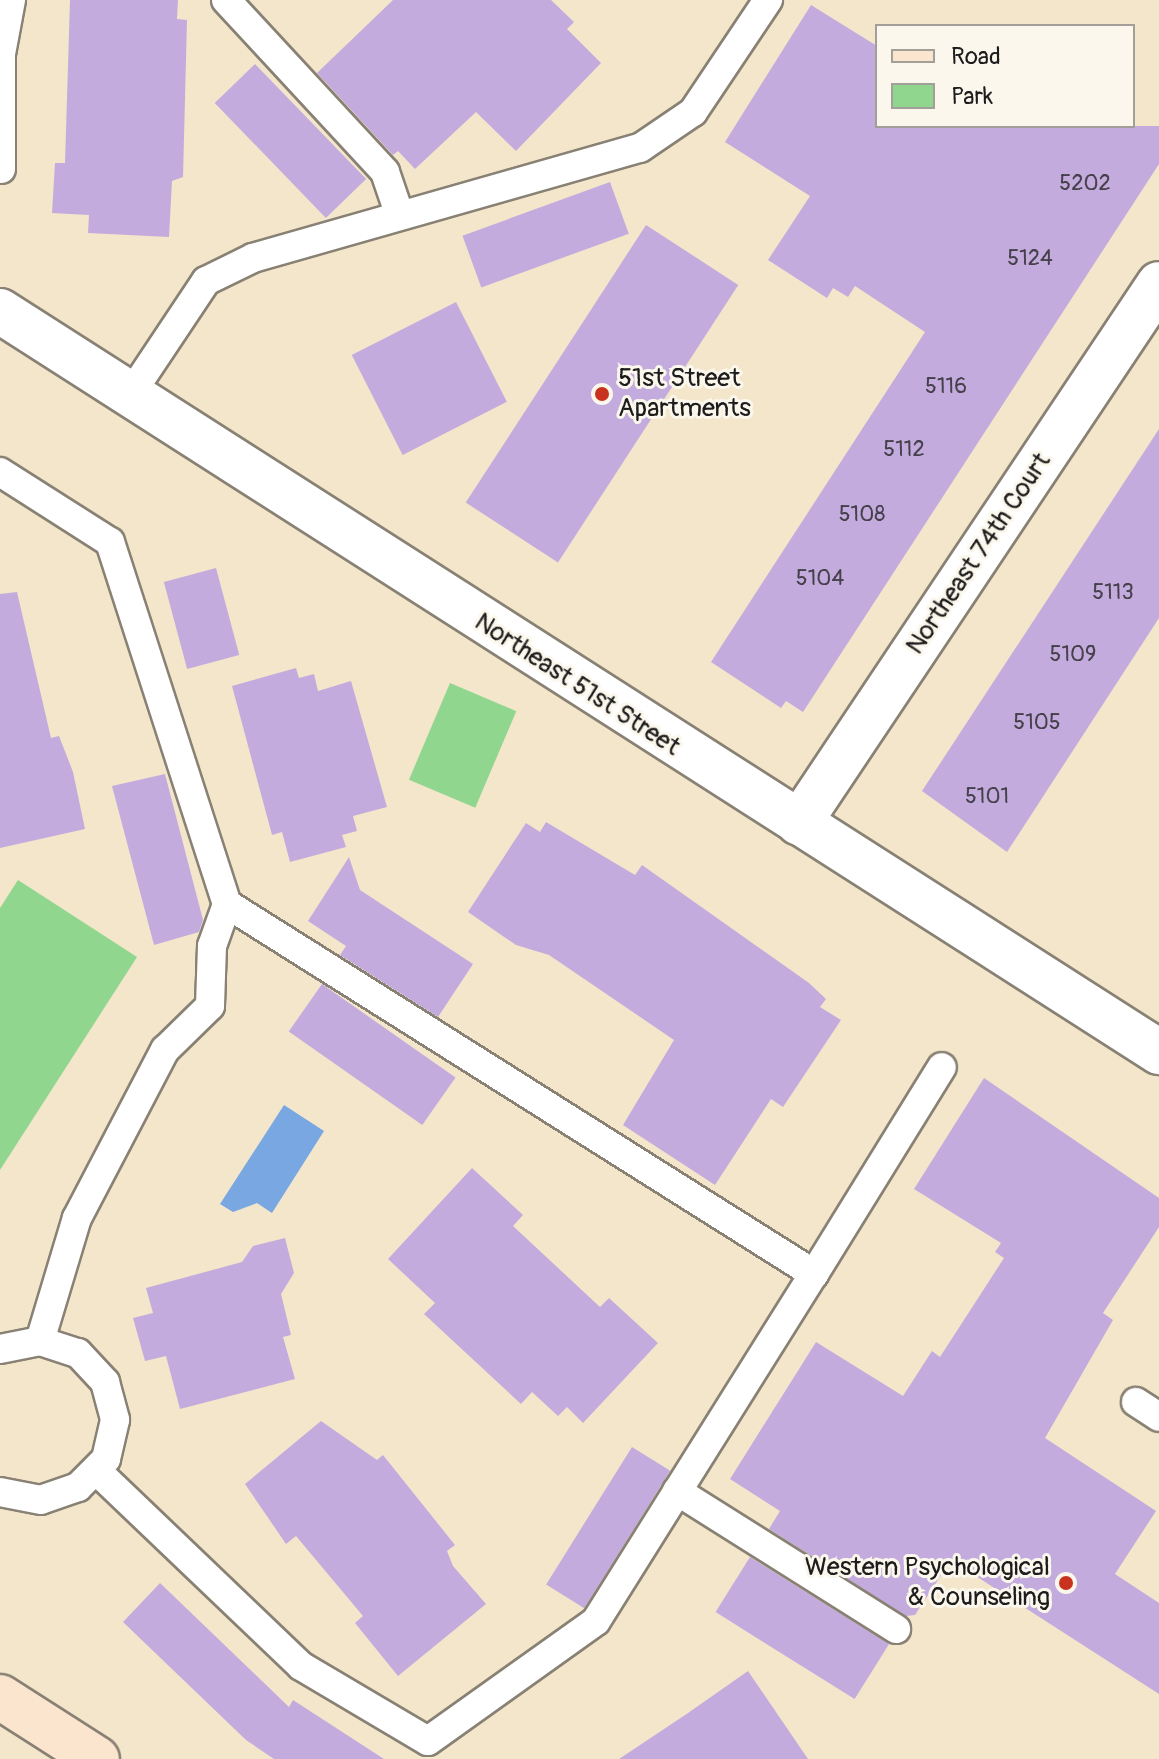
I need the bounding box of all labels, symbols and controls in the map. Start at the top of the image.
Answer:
legend [875,24,1135,128]
text: Road [951,42,1001,71]
text: Park [951,82,993,111]
house number: 5202 [1059,171,1111,197]
house number: 5124 [1007,246,1053,272]
place label: 51st Street Apartments [618,363,751,424]
house number: 5116 [925,374,967,400]
marker: 51st Street Apartments [593,385,611,403]
house number: 5112 [883,437,925,463]
street label: Northeast 74th Court [900,447,1058,661]
house number: 5108 [839,502,885,528]
house number: 5104 [796,566,844,592]
house number: 5113 [1092,580,1134,606]
street label: Northeast 51st Street [468,607,686,763]
house number: 5109 [1050,642,1096,668]
house number: 5105 [1013,710,1061,736]
house number: 5101 [965,784,1009,810]
place label: Western Psychological & Counseling [805,1552,1050,1614]
marker: Western Psychological & Counseling [1057,1574,1075,1592]

